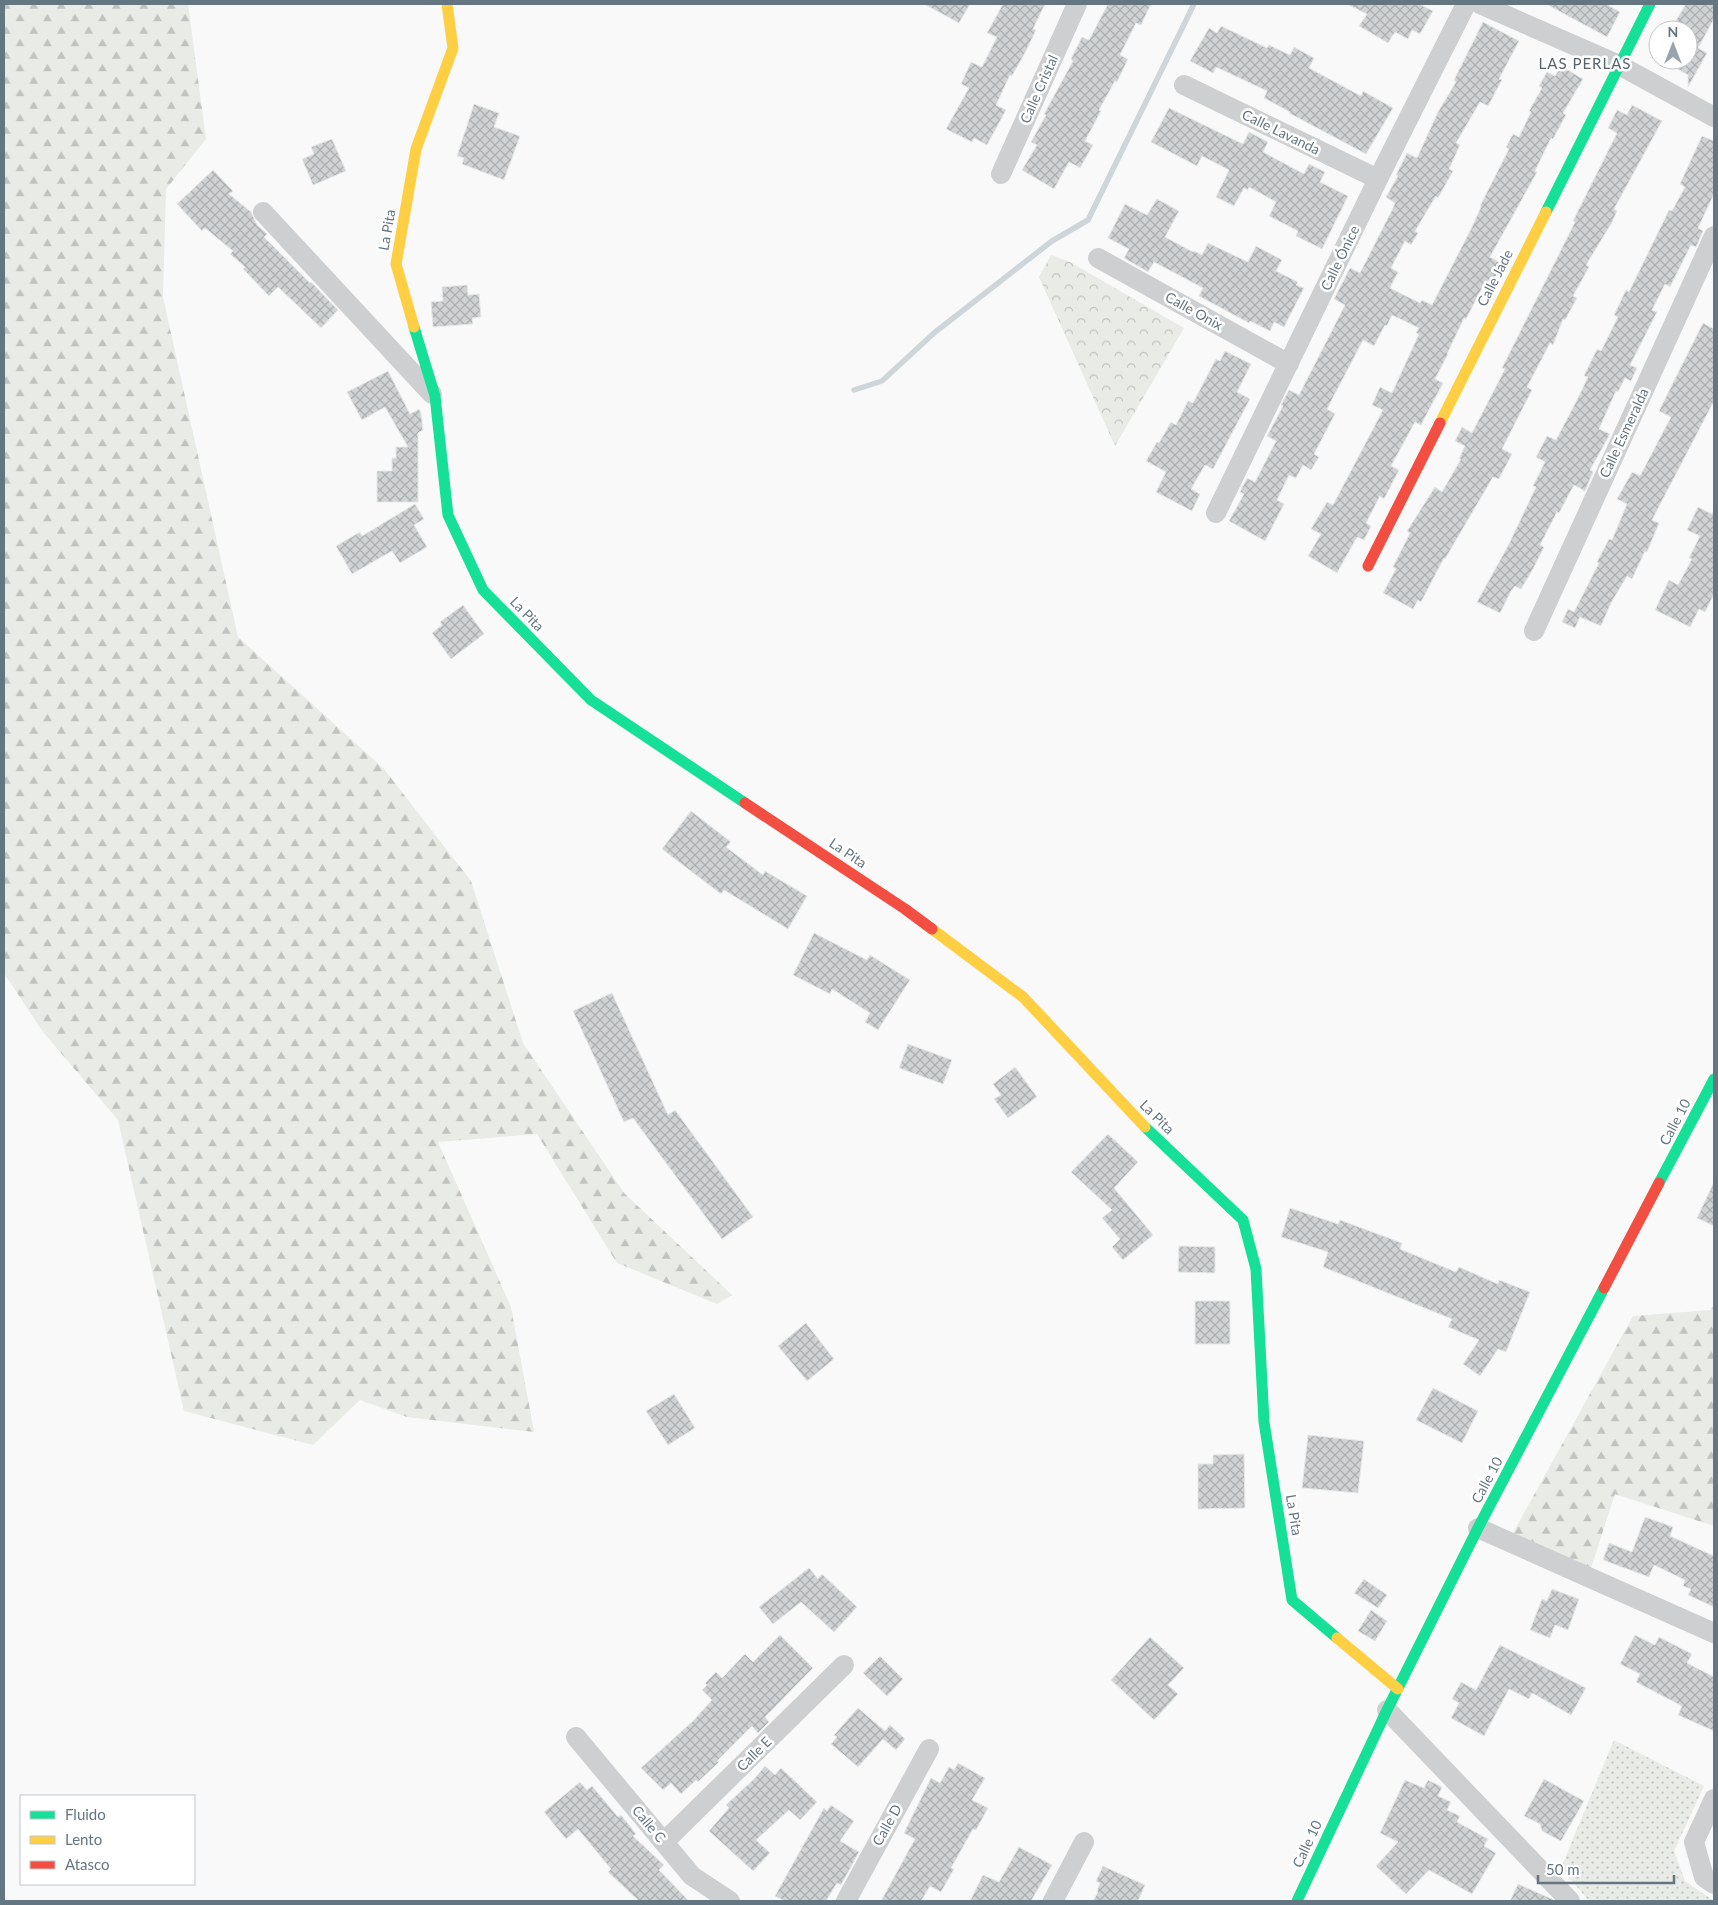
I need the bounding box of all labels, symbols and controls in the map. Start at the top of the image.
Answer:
north arrow [1648,20,1698,70]
text: N [1668,23,1678,40]
street label: Calle Cristal [1016,52,1061,126]
district label: LAS PERLAS [1539,54,1631,72]
street label: Calle Lavanda [1239,105,1323,158]
street label: La Pita [375,208,398,252]
street label: Calle Ónice [1317,223,1363,293]
street label: Calle Jade [1473,247,1516,309]
street label: Calle Onix [1163,288,1226,333]
street label: Calle Esmeralda [1595,385,1652,480]
street label: La Pita [507,593,548,634]
street label: La Pita [826,834,870,871]
street label: La Pita [1137,1096,1178,1137]
street label: Calle 10 [1655,1096,1694,1148]
street label: Calle 10 [1467,1454,1506,1506]
street label: La Pita [1283,1493,1306,1537]
street label: Calle E [733,1733,775,1775]
legend [20,1795,195,1885]
street label: Calle D [868,1801,905,1848]
street label: Calle C [629,1802,670,1846]
text: Fluido [65,1805,106,1823]
street label: Calle 10 [1288,1817,1325,1870]
text: Lento [65,1830,102,1848]
scale bar [1538,1852,1674,1884]
text: Atasco [65,1855,110,1873]
text: 50 m [1546,1860,1580,1878]

